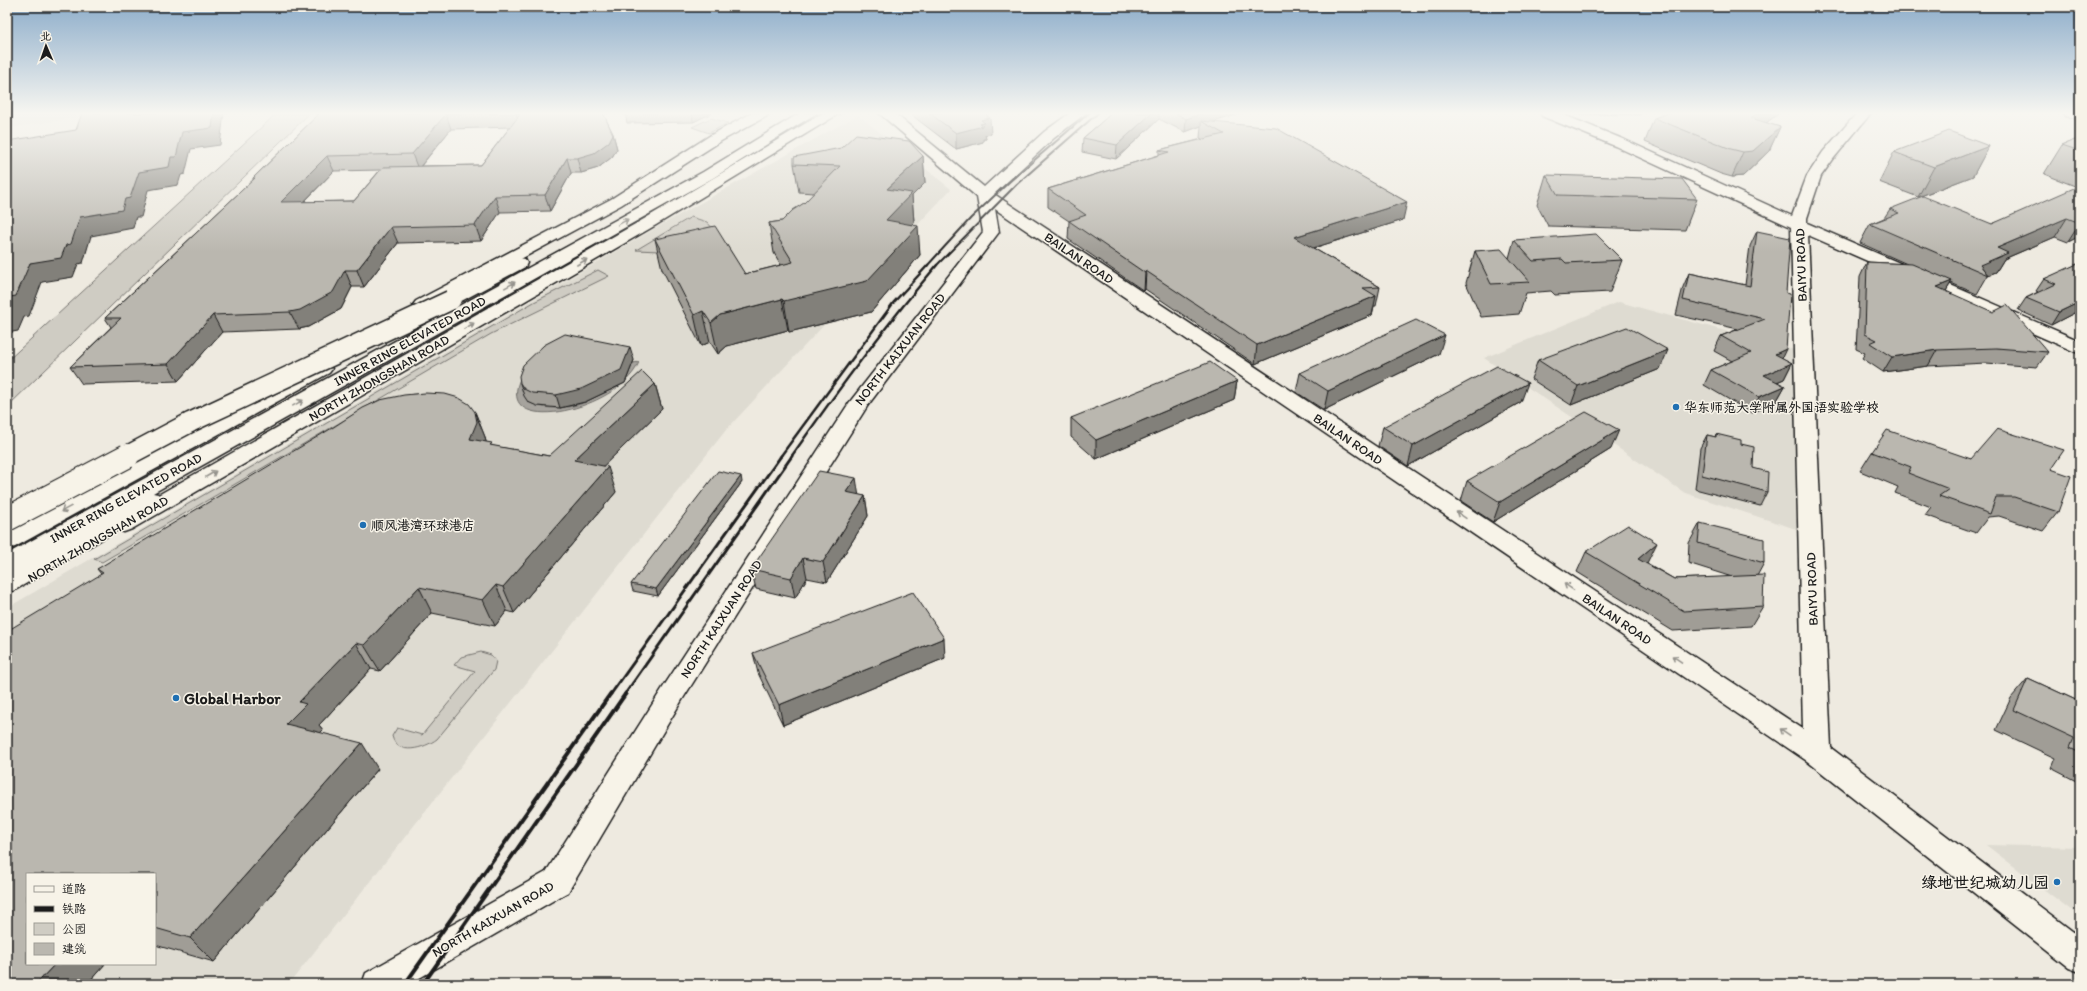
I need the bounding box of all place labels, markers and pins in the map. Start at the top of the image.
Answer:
place label: 华东师范大学附属外国语实验学校 [1684,400,1879,415]
marker: 华东师范大学附属外国语实验学校 [1671,402,1681,412]
place label: 顺风港湾环球港店 [371,518,475,533]
marker: 顺风港湾环球港店 [358,520,368,530]
place label: Global Harbor [184,689,281,708]
marker: Global Harbor [171,693,181,703]
place label: 绿地世纪城幼儿园 [1921,873,2049,892]
marker: 绿地世纪城幼儿园 [2052,877,2062,887]

